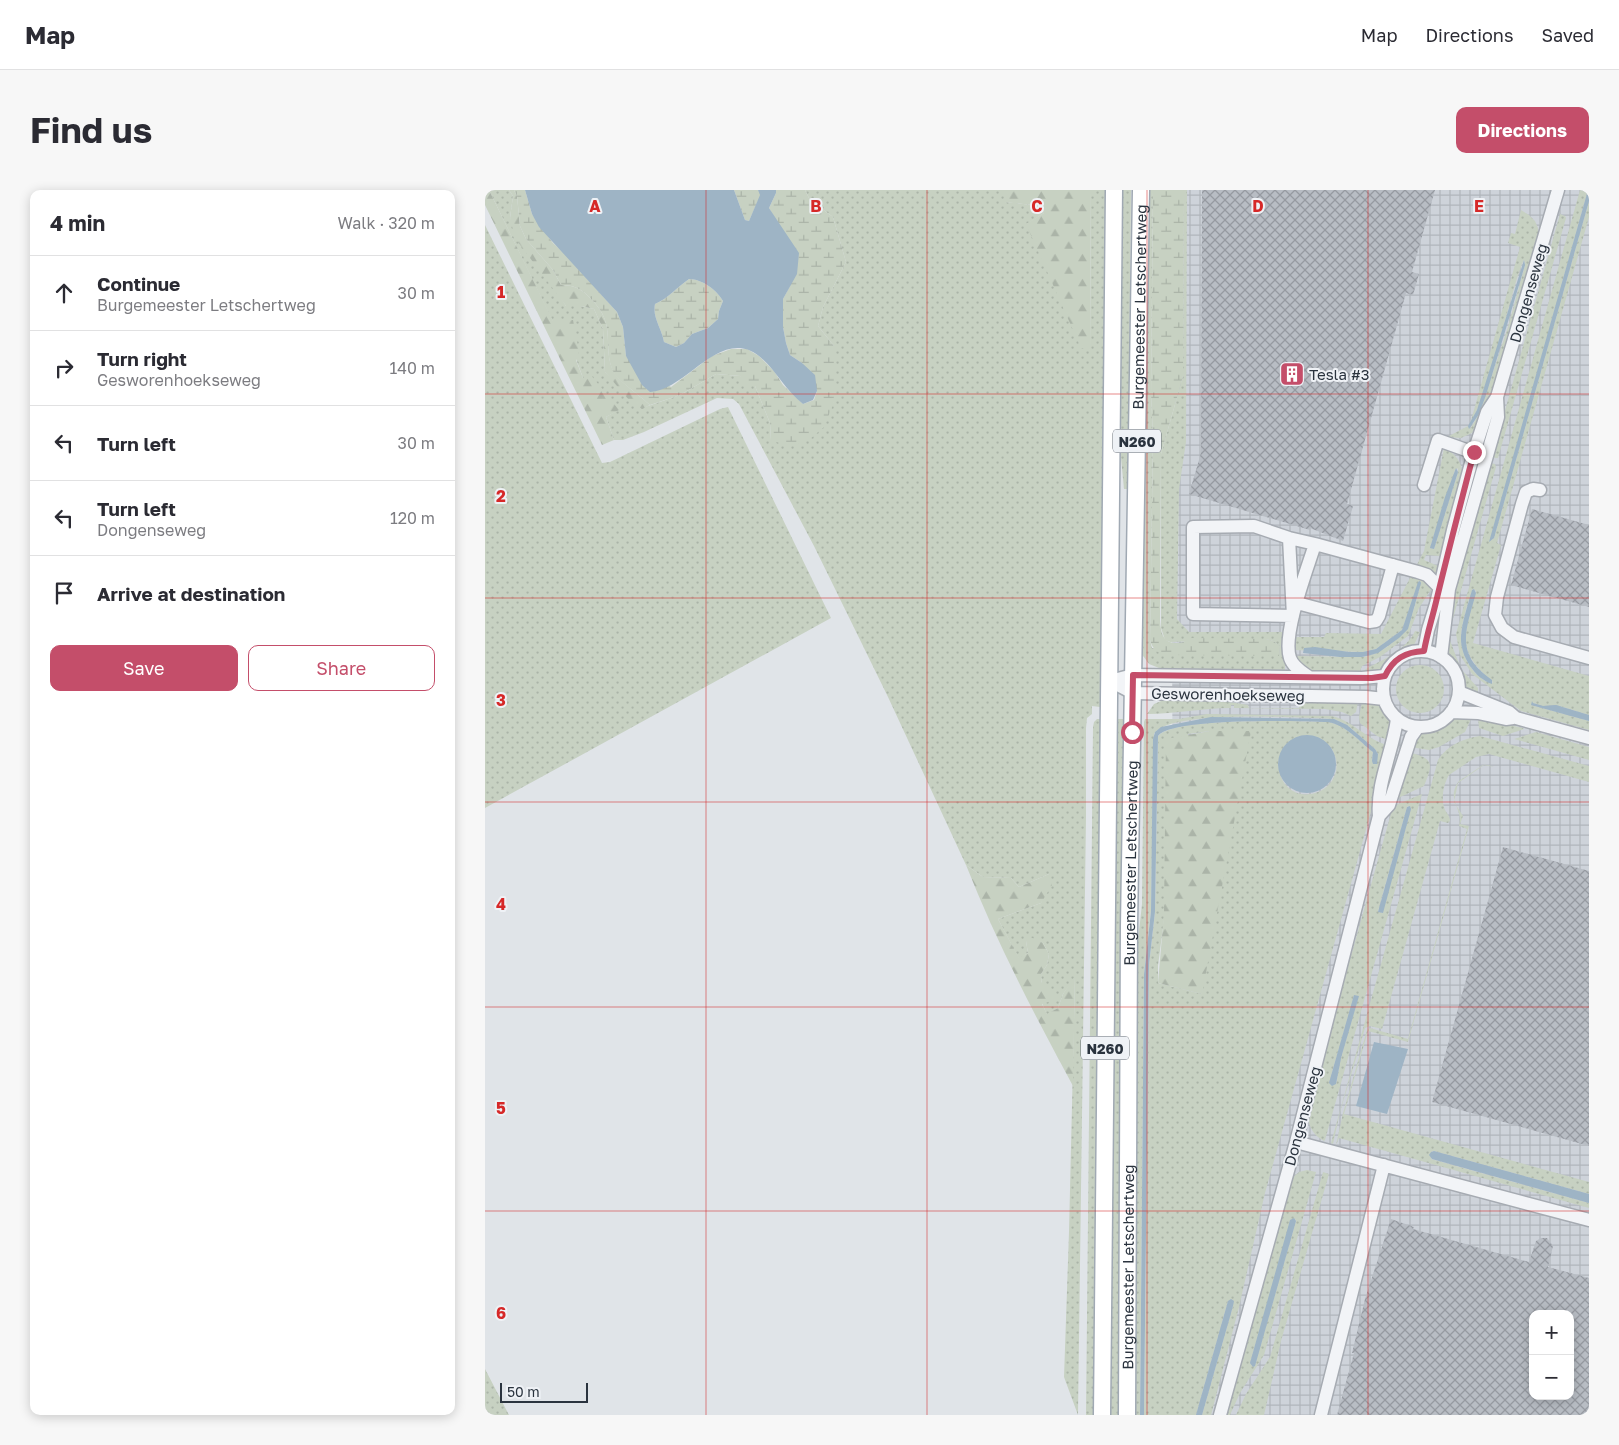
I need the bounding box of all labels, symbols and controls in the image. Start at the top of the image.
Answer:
text: Map [25,20,75,49]
text: Map [1361,24,1397,46]
text: Directions [1425,24,1513,46]
text: Saved [1541,24,1594,46]
button: Directions [1456,107,1589,153]
text: Find us [30,109,152,151]
text: A [589,196,601,216]
text: B [810,196,822,216]
text: C [1031,196,1043,216]
text: D [1252,196,1264,216]
text: E [1474,196,1484,216]
street label: Burgemeester Letschertweg [1128,204,1150,410]
text: 4 min [50,210,105,236]
text: Walk · 320 m [338,213,435,233]
street label: Dongenseweg [1505,241,1551,345]
text: Continue [97,272,180,295]
icon: ahead [50,279,78,307]
text: 1 [497,282,505,302]
text: 30 m [398,283,435,303]
text: Burgemeester Letschertweg [97,295,316,315]
text: Turn right [97,347,187,370]
icon: right [50,354,78,382]
text: 140 m [389,358,435,378]
building icon: Tesla #3 [1279,361,1305,387]
place label: Tesla #3 [1309,365,1370,383]
text: Gesworenhoekseweg [97,370,261,390]
icon: left [50,429,78,457]
road number: N260 [1113,430,1161,452]
text: Turn left [97,432,176,455]
text: 30 m [398,433,435,453]
route end [1463,441,1486,464]
text: 2 [496,486,506,506]
text: Turn left [97,497,176,520]
icon: left [50,504,78,532]
text: 120 m [390,508,435,528]
text: Dongenseweg [97,520,206,540]
icon: arrive [50,579,78,607]
text: Arrive at destination [97,582,285,605]
button: Save [50,645,238,691]
button: Share [248,645,435,691]
street label: Gesworenhoekseweg [1151,684,1305,704]
text: 3 [496,690,506,710]
route start [1121,721,1144,744]
street label: Burgemeester Letschertweg [1120,760,1141,966]
text: 4 [496,894,506,914]
road number: N260 [1081,1036,1129,1060]
street label: Dongenseweg [1280,1064,1324,1168]
text: 5 [496,1098,506,1118]
street label: Burgemeester Letschertweg [1118,1164,1137,1370]
text: 6 [496,1303,506,1323]
map controls [1529,1310,1574,1400]
button: + [1529,1310,1574,1355]
button: − [1529,1355,1574,1400]
scale bar [500,1380,587,1403]
text: 50 m [507,1383,540,1400]

